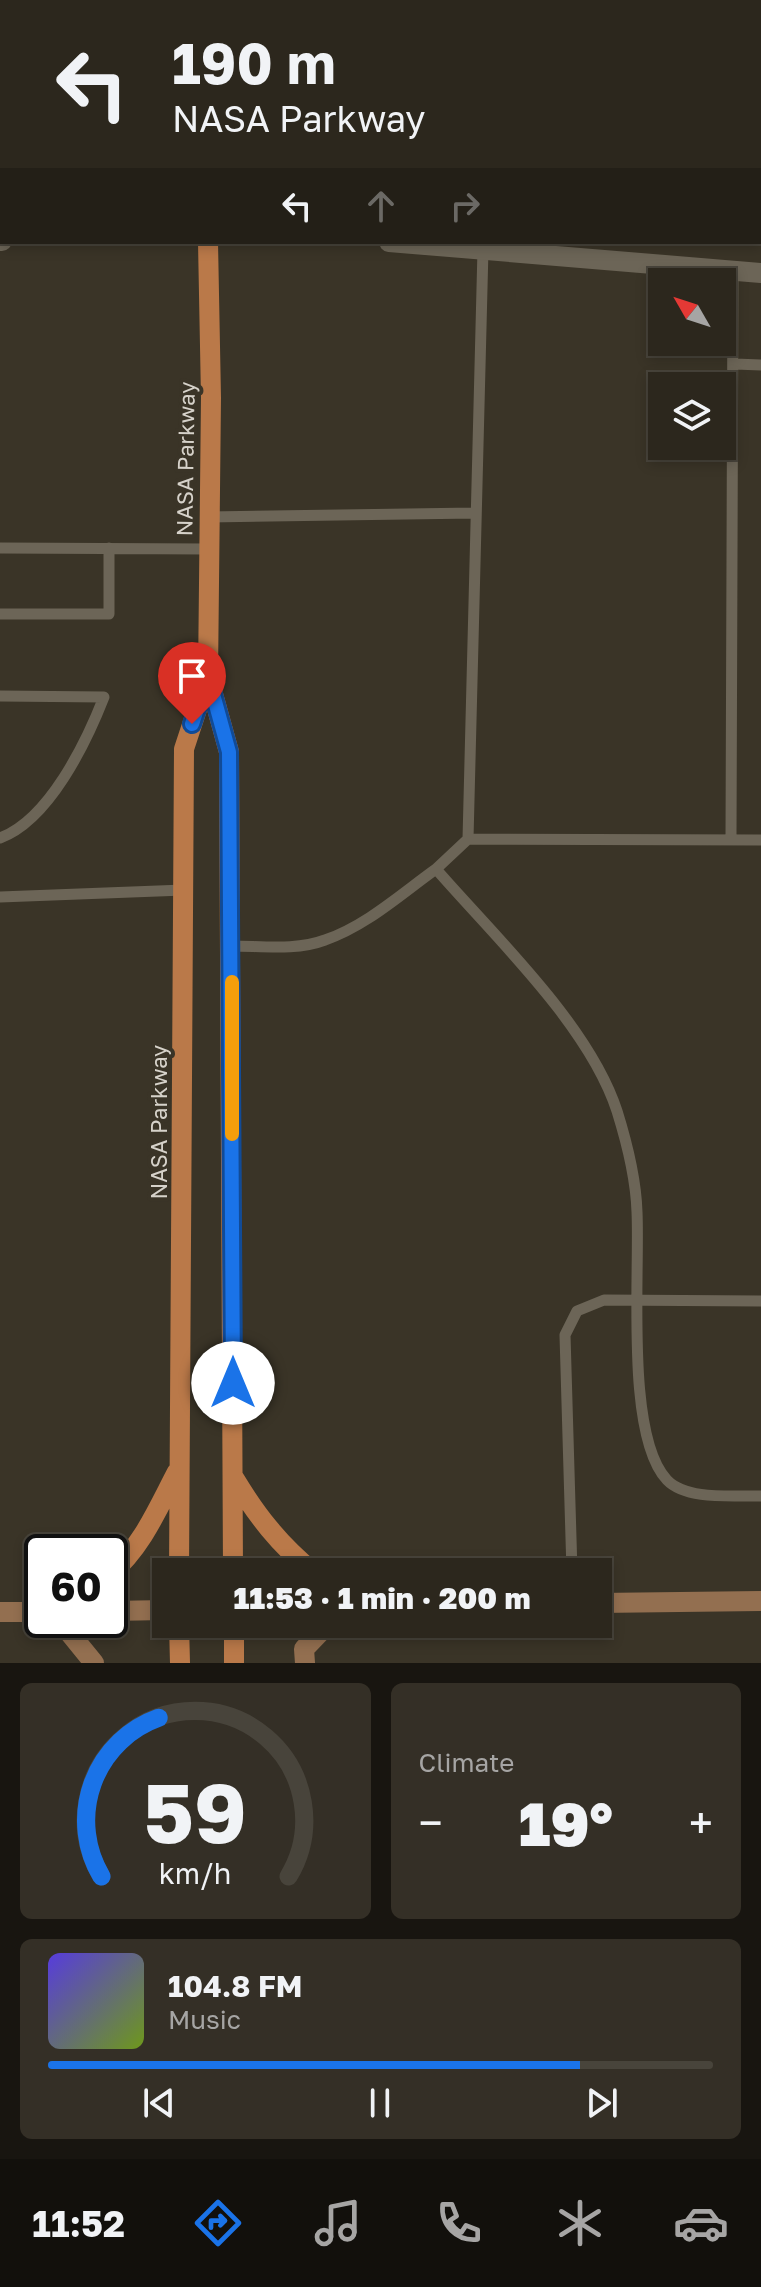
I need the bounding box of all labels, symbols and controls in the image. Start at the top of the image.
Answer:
text: 190 m [172,29,336,96]
icon: left [40,32,144,136]
text: NASA Parkway [172,97,425,140]
icon: left [275,184,319,228]
icon: ahead [359,184,403,228]
icon: right [443,184,487,228]
north arrow [648,268,736,356]
map controls [648,268,736,460]
button: layers [648,372,736,460]
street label: NASA Parkway [170,381,200,537]
pin [158,642,226,724]
icon: arrive [170,654,214,698]
street label: NASA Parkway [145,1045,172,1199]
position arrow [191,1341,275,1425]
speed limit sign: 60 [24,1534,128,1638]
text: 11:53 · 1 min · 200 m [233,1580,531,1616]
text: Climate [419,1747,514,1778]
text: 59 [143,1761,247,1861]
text: 19° [519,1787,613,1859]
text: − [419,1796,443,1849]
text: + [689,1796,713,1849]
text: km/h [159,1856,232,1890]
text: 104.8 FM [168,1968,303,2004]
text: Music [168,2004,241,2035]
icon: previous [137,2081,181,2125]
icon: pause [358,2081,402,2125]
icon: next [580,2081,624,2125]
icon: directions [190,2195,246,2251]
icon: music [310,2195,366,2251]
icon: phone [431,2195,487,2251]
icon: climate [552,2195,608,2251]
icon: car [673,2195,729,2251]
text: 11:52 [32,2202,125,2245]

